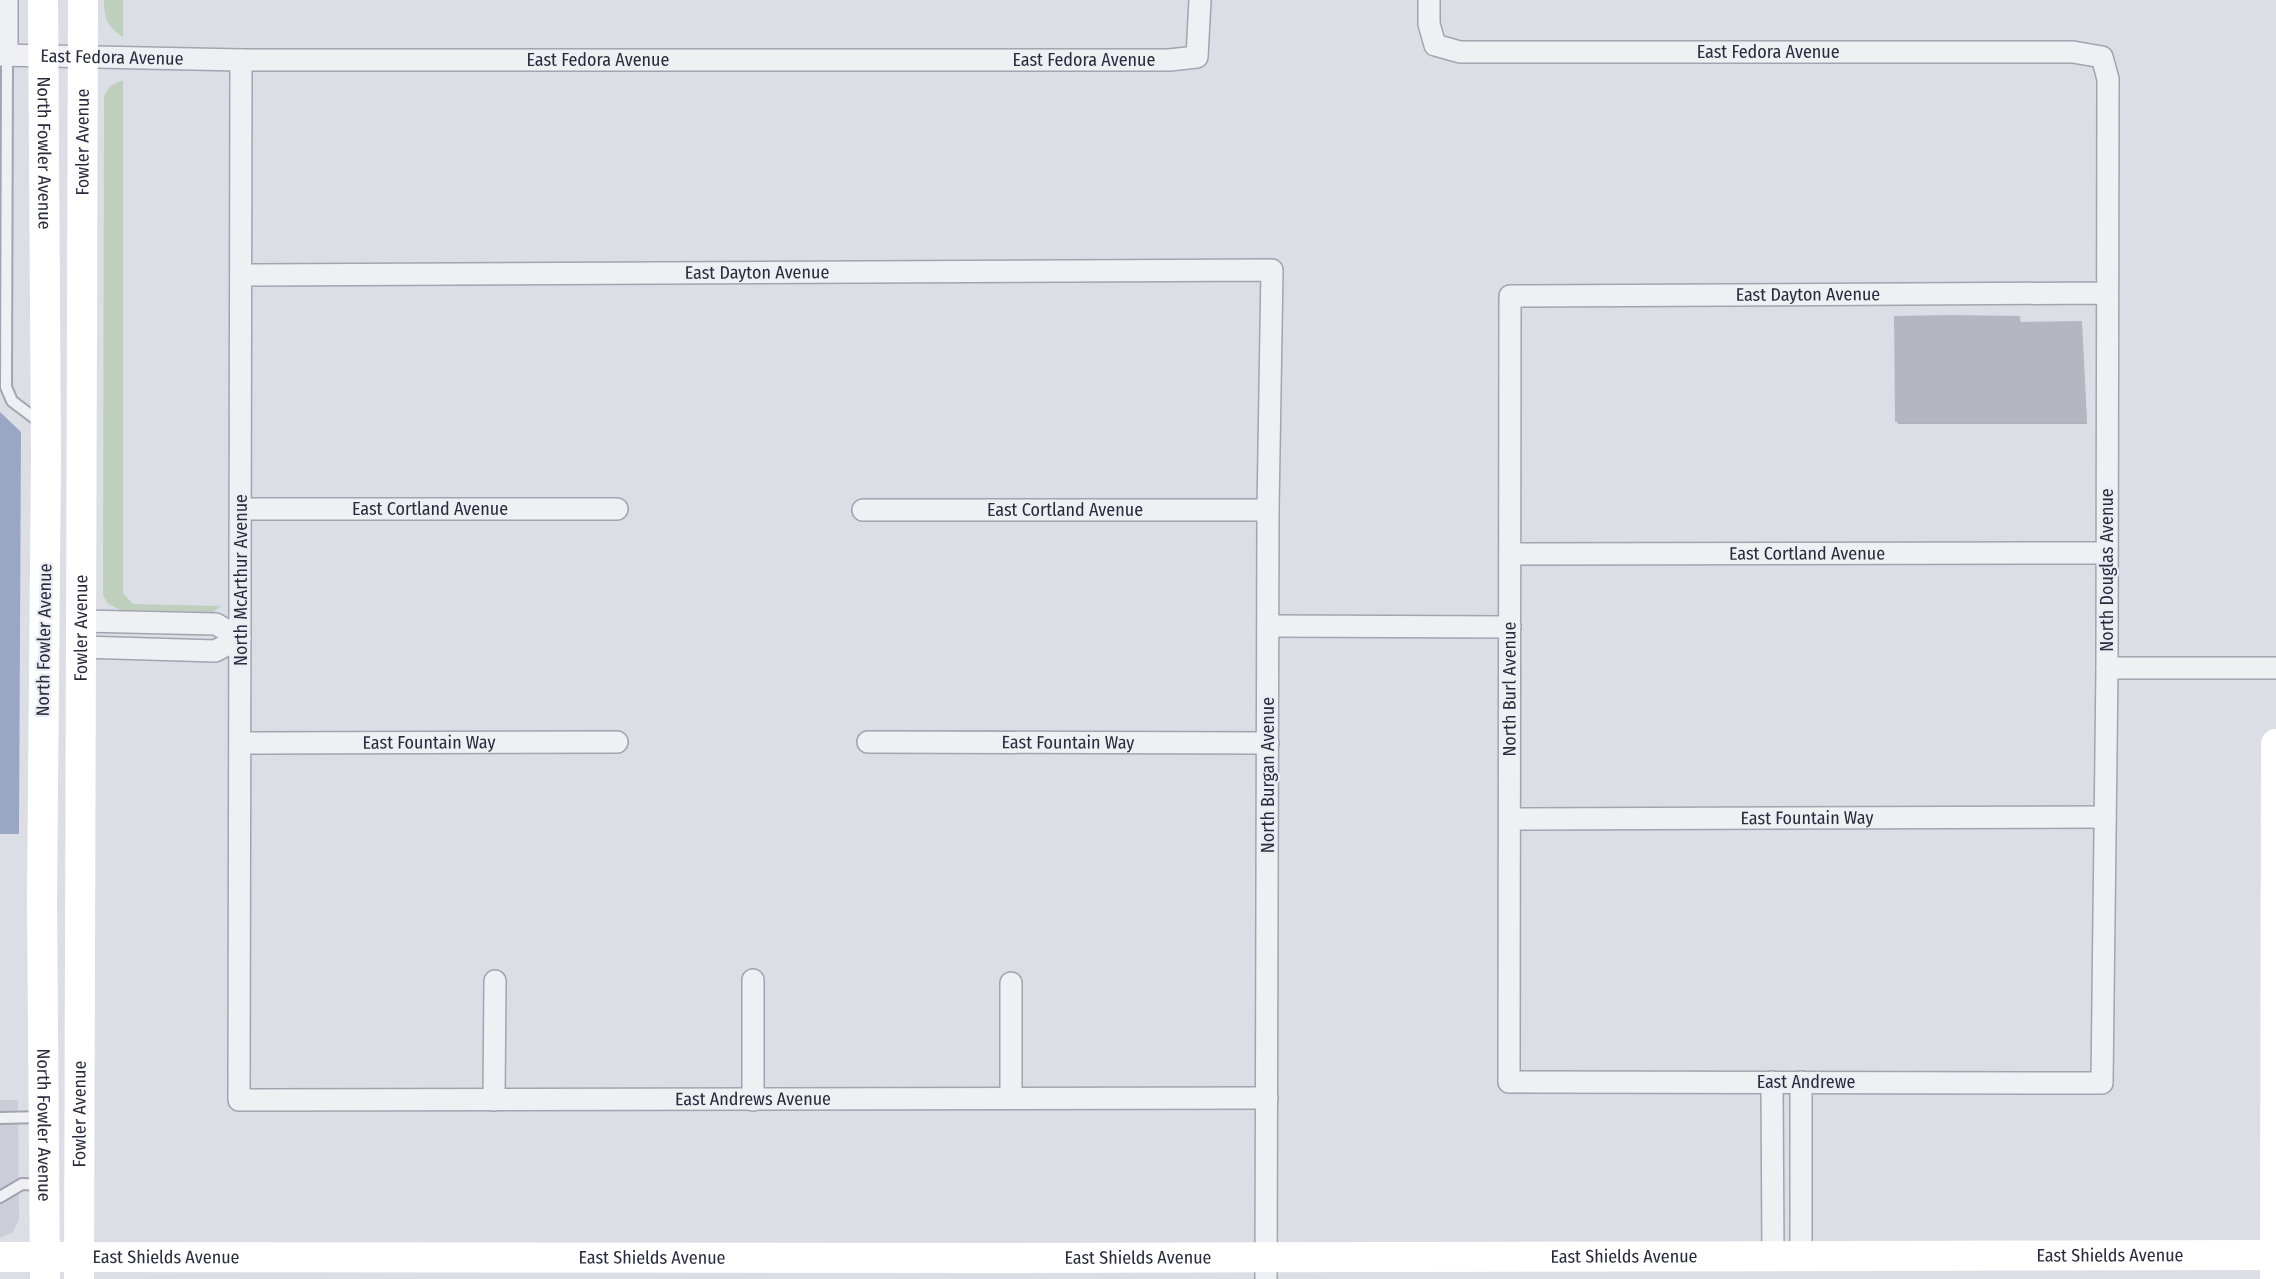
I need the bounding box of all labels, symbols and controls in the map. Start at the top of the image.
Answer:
street label: East Fedora Avenue [1697,41,1840,63]
street label: East Fedora Avenue [40,45,184,70]
street label: East Fedora Avenue [526,49,670,71]
street label: East Fedora Avenue [1012,49,1156,71]
street label: North Fowler Avenue [33,76,56,230]
street label: Fowler Avenue [71,88,94,195]
street label: East Dayton Avenue [685,261,829,284]
street label: East Dayton Avenue [1736,283,1880,306]
street label: North Douglas Avenue [2096,488,2118,652]
street label: North McArthur Avenue [230,494,252,666]
street label: East Cortland Avenue [352,498,508,520]
street label: East Cortland Avenue [987,499,1143,521]
street label: East Cortland Avenue [1729,542,1885,565]
street label: North Fowler Avenue [32,563,56,717]
street label: Fowler Avenue [70,574,92,681]
street label: North Burl Avenue [1498,621,1521,757]
street label: North Burgan Avenue [1257,697,1279,853]
street label: East Fountain Way [363,731,495,754]
street label: East Fountain Way [1002,731,1134,754]
street label: East Fountain Way [1741,807,1873,829]
street label: North Fowler Avenue [32,1048,55,1202]
street label: Fowler Avenue [68,1060,91,1167]
street label: East Andrewe [1757,1071,1855,1093]
street label: East Andrews Avenue [675,1088,831,1110]
street label: East Shields Avenue [2036,1244,2184,1267]
street label: East Shields Avenue [1550,1245,1698,1268]
street label: East Shields Avenue [92,1246,240,1268]
street label: East Shields Avenue [1064,1246,1212,1269]
street label: East Shields Avenue [578,1247,726,1269]

